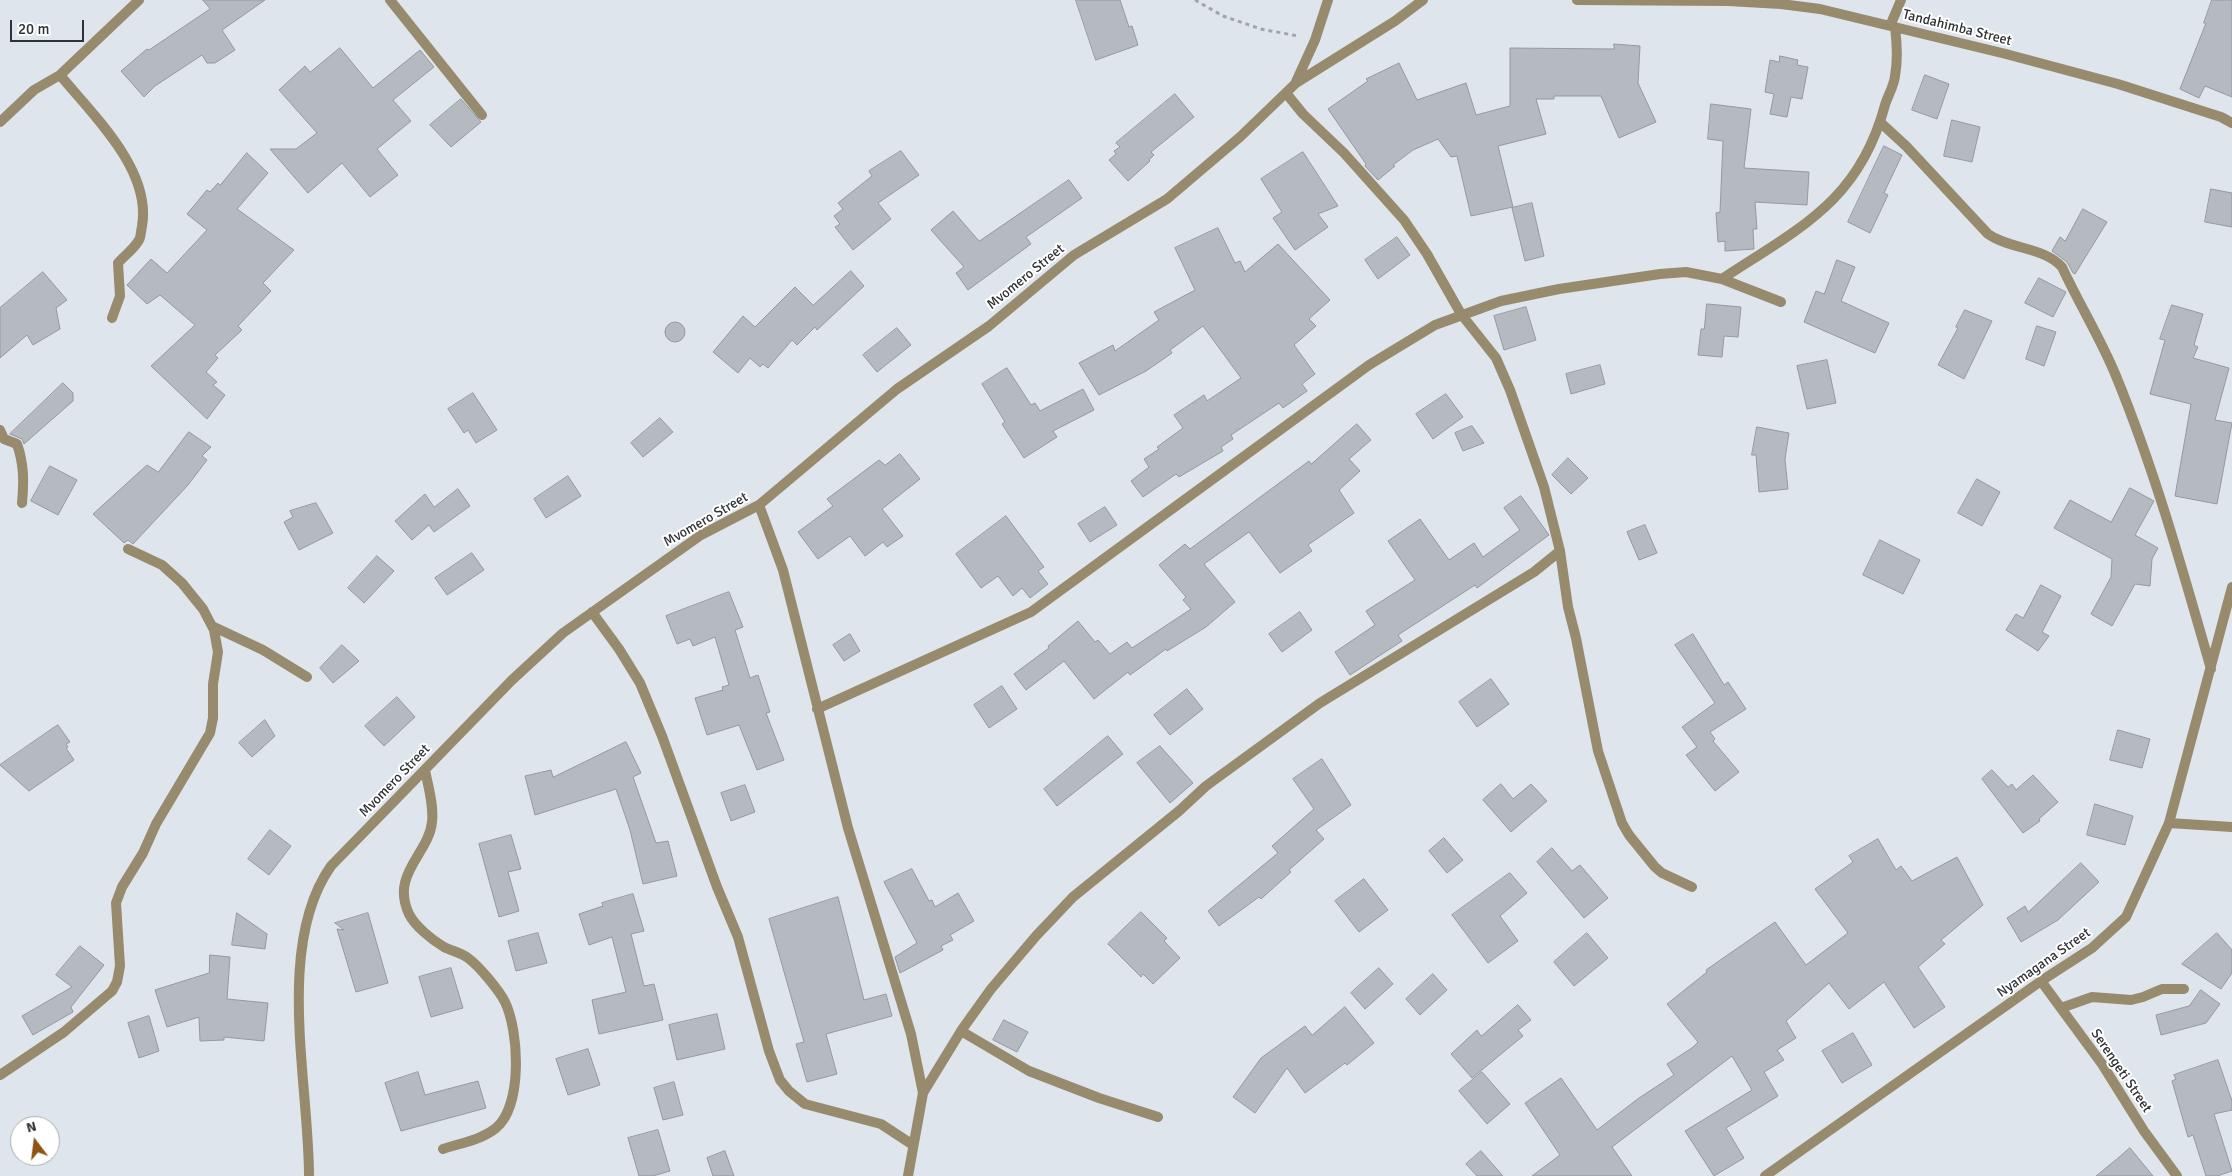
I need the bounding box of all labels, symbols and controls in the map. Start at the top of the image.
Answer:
street label: Tandahimba Street [1901,6,2013,50]
scale bar [12,10,86,42]
text: 20 m [18,20,49,38]
street label: Mvomero Street [984,241,1068,313]
street label: Mvomero Street [661,489,751,551]
street label: Mvomero Street [356,741,434,821]
street label: Nyamagana Street [1994,925,2094,1001]
street label: Serengeti Street [2087,1026,2155,1116]
north arrow [10,1116,60,1166]
text: N [24,1118,38,1136]

